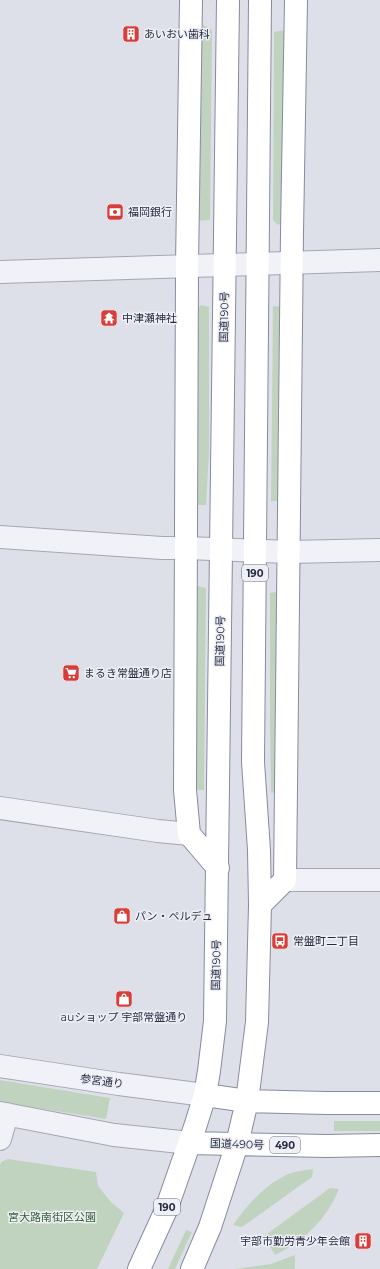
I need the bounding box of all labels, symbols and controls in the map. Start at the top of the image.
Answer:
building icon: あいおい歯科 [121,24,141,44]
place label: あいおい歯科 [144,27,210,41]
bank icon: 福岡銀行 [105,202,125,222]
place label: 福岡銀行 [128,205,172,219]
street label: 国道190号 [217,291,231,343]
temple icon: 中津瀬神社 [99,308,119,328]
place label: 中津瀬神社 [122,311,177,325]
road number: 190 [242,565,268,581]
street label: 国道190号 [213,615,227,667]
supermarket icon: まるき常盤通り店 [61,663,81,683]
place label: まるき常盤通り店 [84,666,172,680]
shop icon: パン・ペルデュ [112,906,132,926]
place label: パン・ペルデュ [135,909,213,923]
bus stop icon: 常盤町二丁目 [270,931,290,951]
place label: 常盤町二丁目 [293,934,359,948]
street label: 国道190号 [209,939,223,991]
shop icon: auショップ 宇部常盤通り [114,989,134,1009]
place label: auショップ 宇部常盤通り [61,1010,187,1024]
street label: 参宮通り [79,1071,125,1091]
street label: 国道490号 [210,1136,264,1152]
road number: 490 [270,1137,300,1153]
road number: 190 [154,1199,180,1215]
park label: 宮大路南街区公園 [8,1210,96,1224]
building icon: 宇部市勤労青少年会館 [353,1231,373,1251]
place label: 宇部市勤労青少年会館 [240,1234,350,1248]

